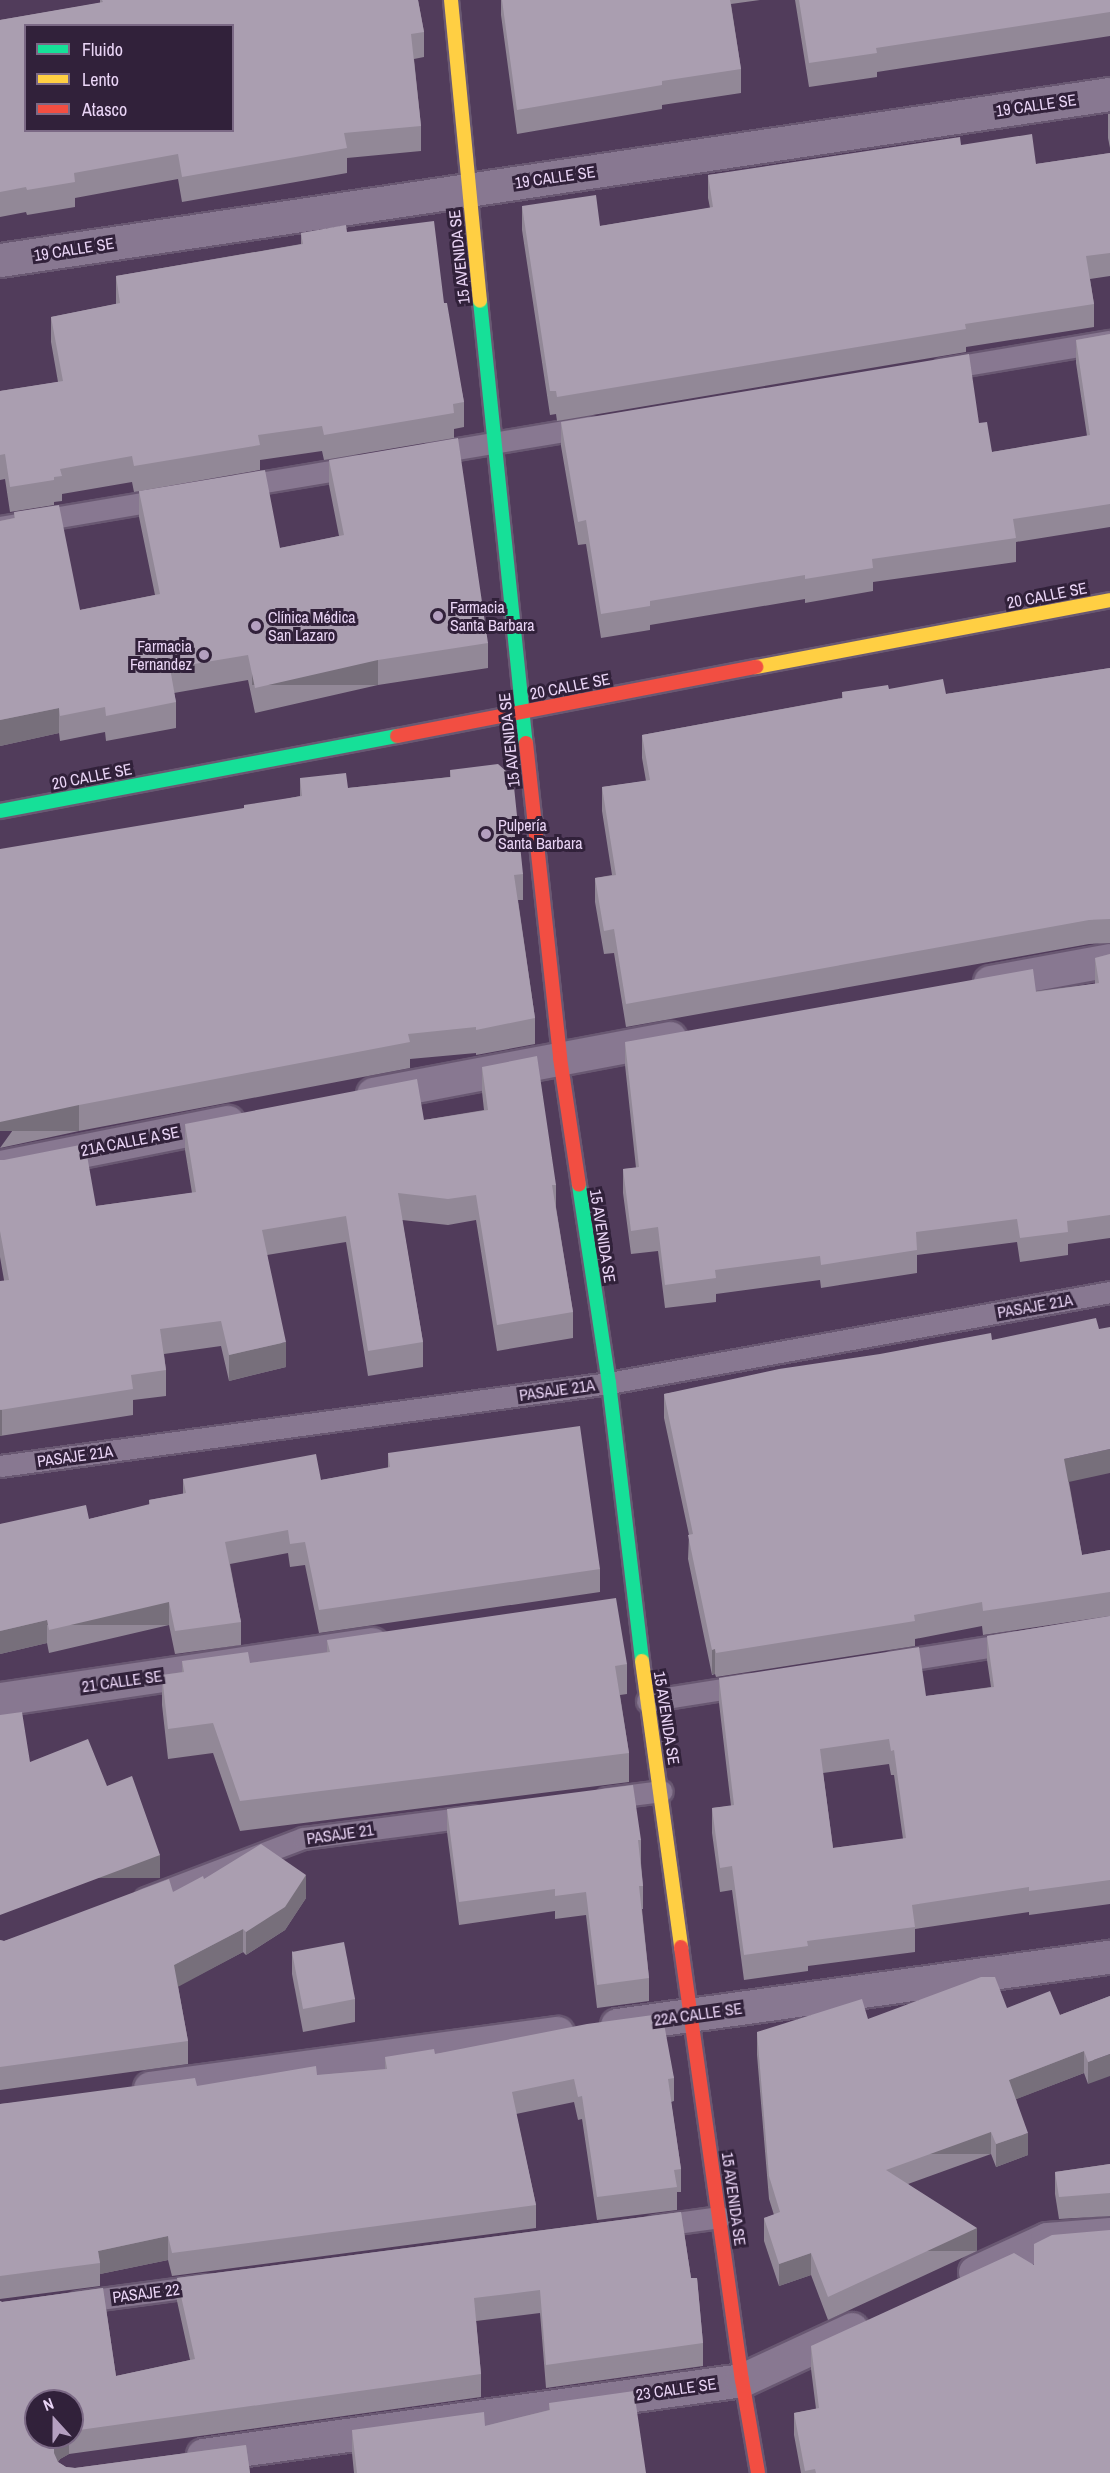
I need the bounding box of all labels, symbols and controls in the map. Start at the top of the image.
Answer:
legend [24,24,234,132]
text: Fluido [82,37,123,62]
text: Lento [82,67,119,92]
street label: 19 CALLE SE [995,90,1077,120]
text: Atasco [82,97,127,122]
street label: 19 CALLE SE [514,162,596,192]
street label: 15 AVENIDA SE [444,208,474,306]
street label: 19 CALLE SE [33,233,115,265]
street label: 20 CALLE SE [1005,578,1089,612]
place label: Farmacia Santa Barbara [450,597,535,635]
place label: Clínica Médica San Lazaro [268,607,356,645]
marker: Farmacia Santa Barbara [431,609,445,623]
marker: Clínica Médica San Lazaro [249,619,263,633]
place label: Farmacia Fernandez [130,636,192,674]
marker: Farmacia Fernandez [197,648,211,662]
street label: 20 CALLE SE [528,669,612,703]
street label: 15 AVENIDA SE [494,691,524,789]
street label: 20 CALLE SE [50,759,134,793]
place label: Pulpería Santa Barbara [498,815,583,853]
marker: Pulpería Santa Barbara [479,827,493,841]
street label: 21A CALLE A SE [78,1122,182,1160]
street label: 15 AVENIDA SE [586,1187,620,1285]
street label: PASAJE 21A [996,1290,1074,1322]
street label: PASAJE 21A [518,1375,596,1405]
street label: PASAJE 21A [36,1441,114,1471]
street label: 21 CALLE SE [81,1666,163,1696]
street label: 15 AVENIDA SE [650,1669,684,1767]
street label: PASAJE 21 [305,1820,375,1848]
street label: 22A CALLE SE [652,1998,744,2030]
street label: 15 AVENIDA SE [718,2150,750,2248]
street label: PASAJE 22 [111,2279,181,2307]
street label: 23 CALLE SE [635,2374,717,2404]
north arrow [24,2389,84,2449]
text: N [40,2392,57,2416]

